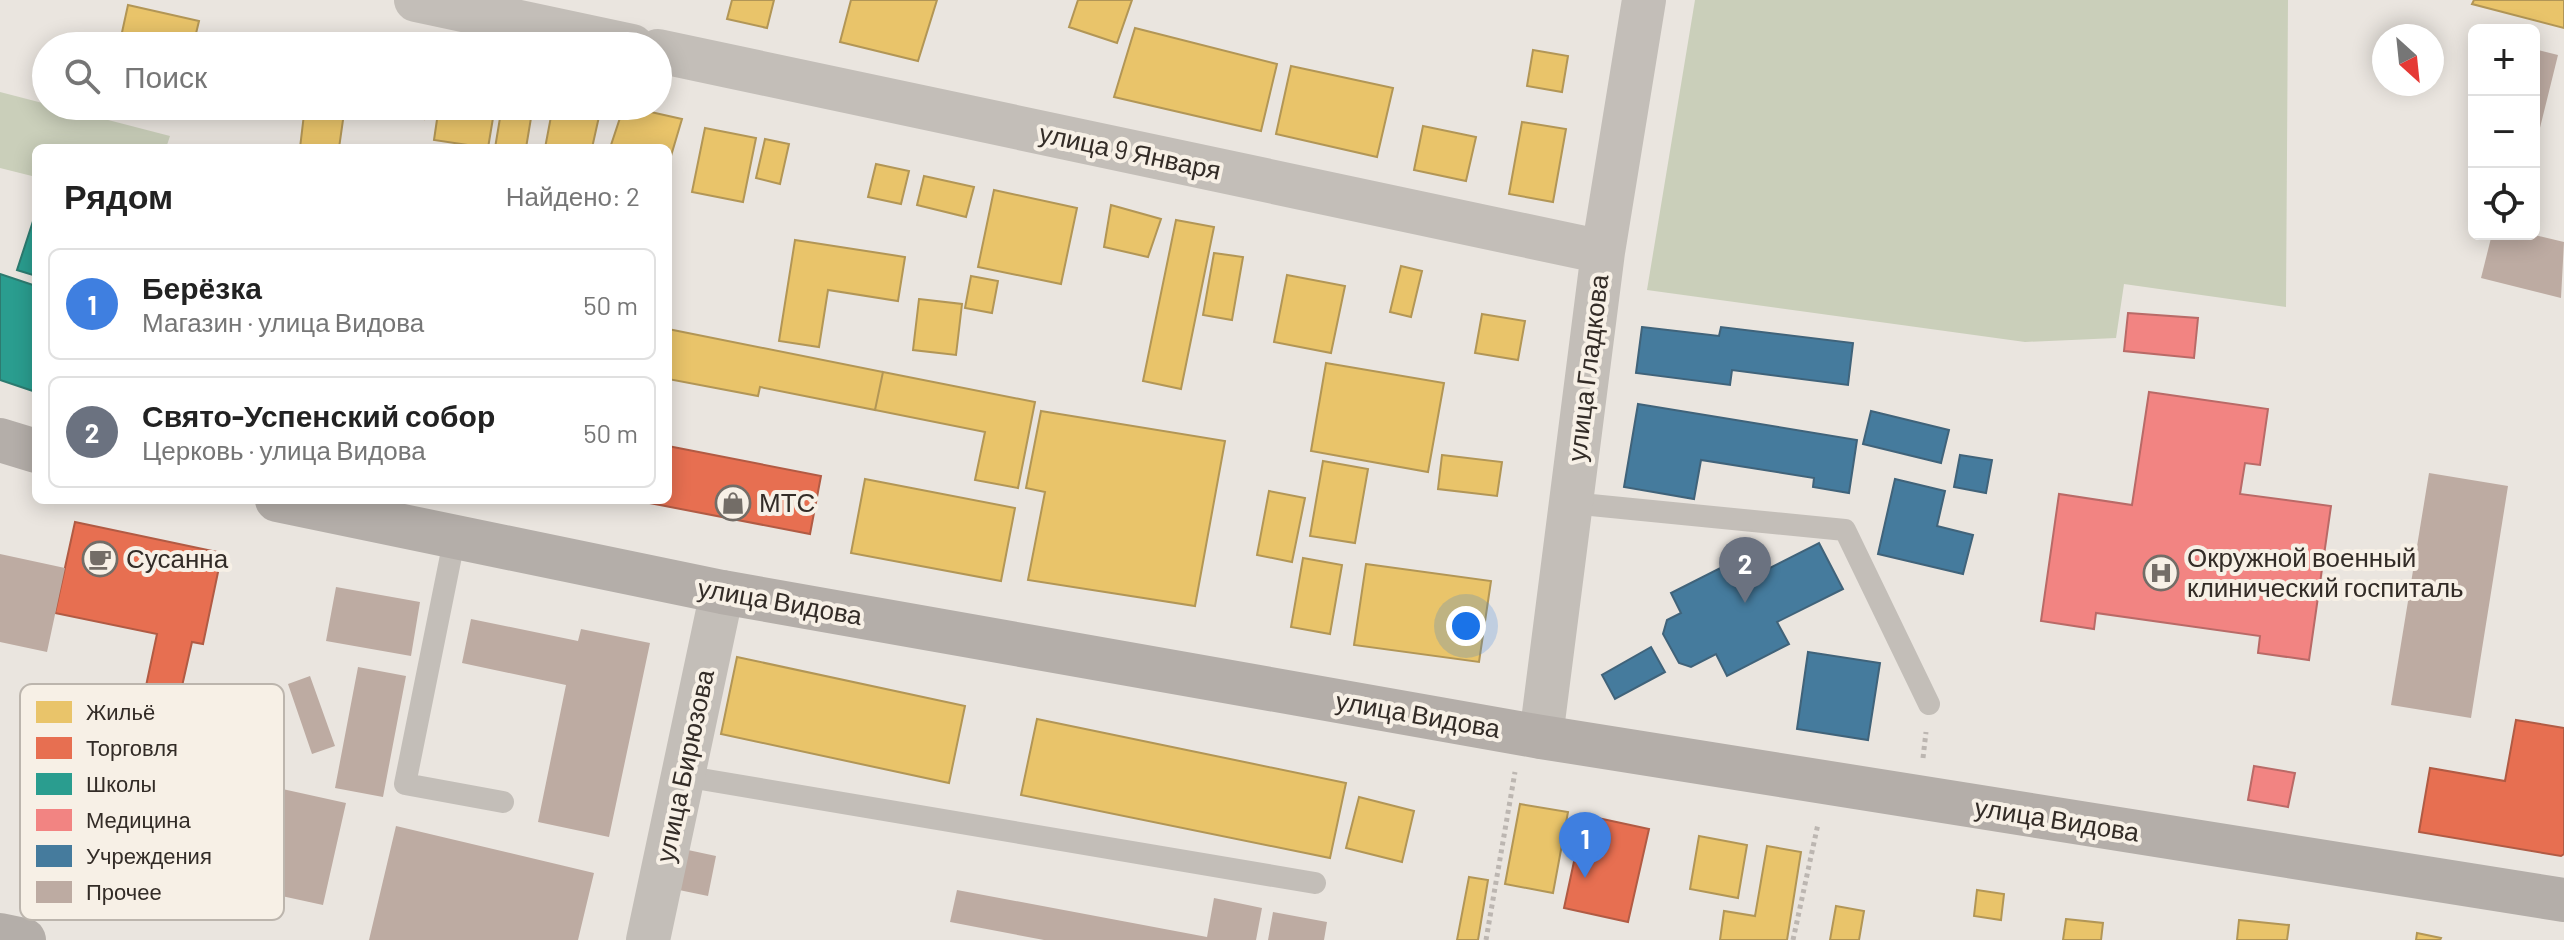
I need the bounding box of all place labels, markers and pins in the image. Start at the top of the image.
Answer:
shop icon: МТС [714,484,752,522]
place label: МТС [759,486,815,517]
pin: 2 [1719,537,1771,603]
cafe icon: Сусанна [81,540,119,578]
place label: Окружной военный клинический госпиталь [2187,541,2464,602]
place label: Сусанна [126,542,229,573]
hospital icon: Окружной военный клинический госпиталь [2142,554,2180,592]
pin: 1 [1559,812,1611,878]

